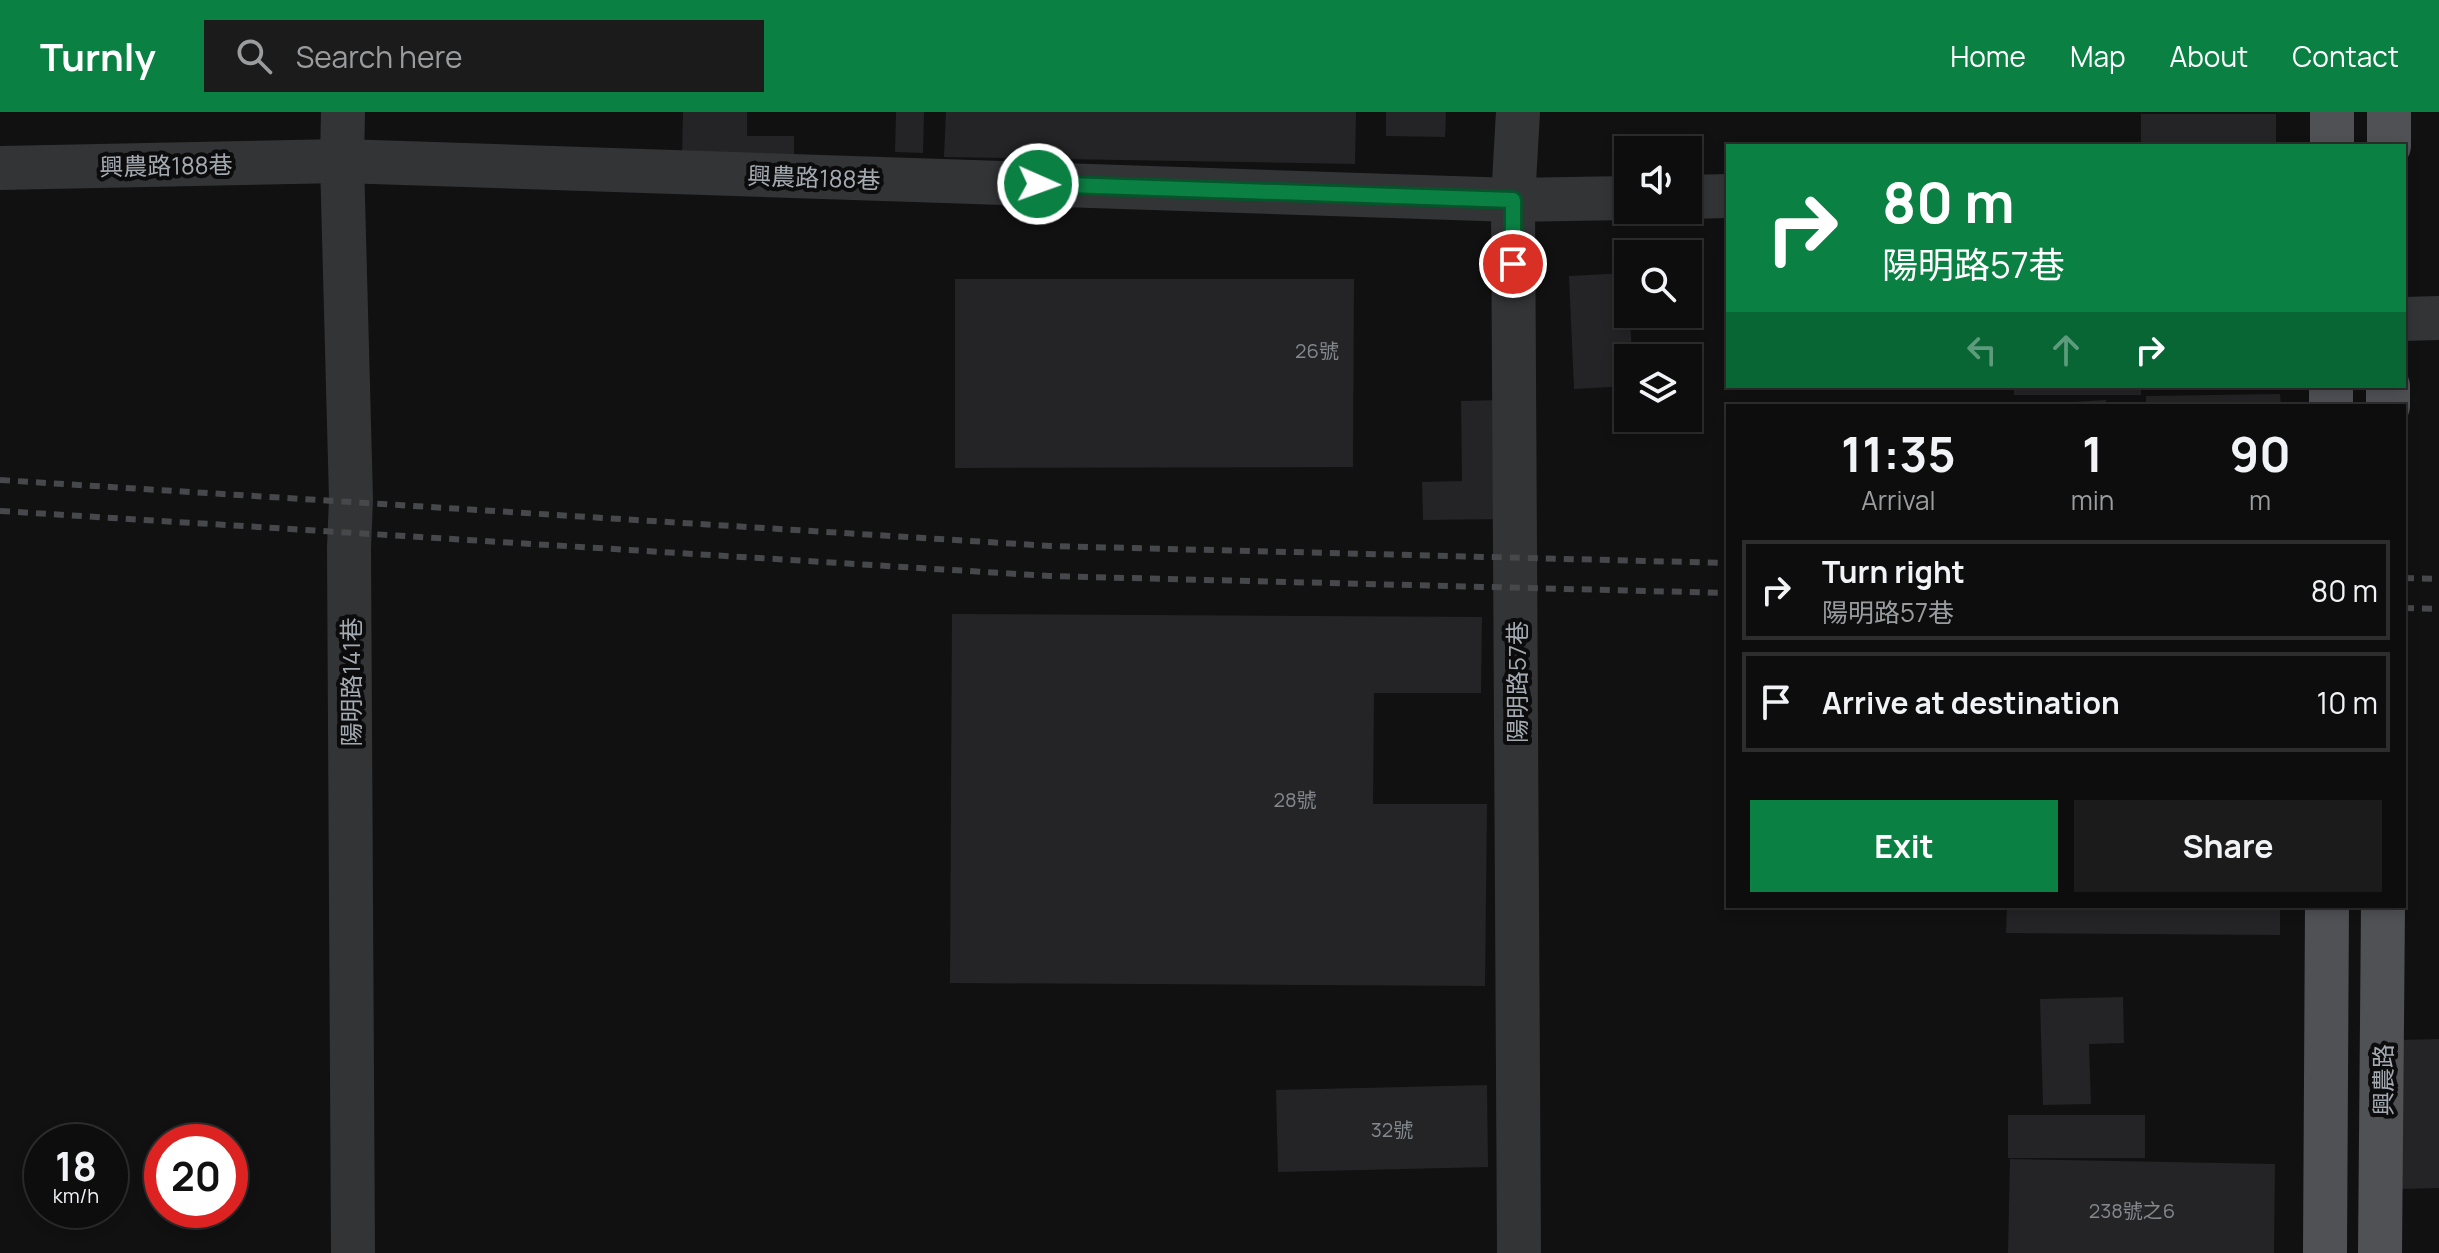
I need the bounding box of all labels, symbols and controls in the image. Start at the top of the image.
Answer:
search box [204,20,764,92]
text: Turnly [40,30,156,82]
icon: search [232,34,276,78]
text: Search here [296,36,463,77]
text: Home [1950,37,2026,75]
text: Map [2070,37,2126,75]
text: About [2170,37,2248,75]
text: Contact [2292,37,2399,75]
map controls [1614,136,1702,432]
button: sound [1614,136,1702,224]
position arrow [996,142,1080,226]
street label: 興農路188巷 [99,147,233,183]
street label: 興農路188巷 [747,158,881,196]
text: 80 m [1882,163,2015,240]
icon: right [1750,176,1854,280]
pin [1479,230,1547,298]
button: search [1614,240,1702,328]
text: 陽明路57巷 [1882,240,2065,289]
icon: arrive [1491,242,1535,286]
icon: left [1960,328,2004,372]
icon: ahead [2044,328,2088,372]
icon: right [2128,328,2172,372]
house number: 26號 [1295,337,1339,364]
button: layers [1614,344,1702,432]
text: 11:35 [1841,421,1956,486]
text: 1 [2082,421,2103,486]
text: 90 [2229,421,2291,486]
text: Arrival [1861,482,1935,518]
text: min [2071,482,2114,518]
text: m [2249,482,2271,518]
text: Turn right [1822,551,1965,592]
icon: right [1754,568,1798,612]
text: 80 m [2311,570,2378,611]
text: 陽明路57巷 [1822,594,1954,630]
street label: 陽明路141巷 [334,618,367,746]
street label: 陽明路57巷 [1500,621,1533,743]
icon: arrive [1754,680,1798,724]
text: Arrive at destination [1822,682,2120,723]
text: 10 m [2317,682,2378,723]
house number: 28號 [1273,786,1317,813]
button: Exit [1750,800,2058,892]
button: Share [2074,800,2382,892]
street label: 興農路 [2366,1044,2399,1116]
house number: 32號 [1371,1116,1413,1143]
speed limit sign: 20 [144,1124,248,1228]
text: 18 [55,1138,97,1193]
text: km/h [53,1182,99,1209]
house number: 238號之6 [2089,1197,2175,1224]

